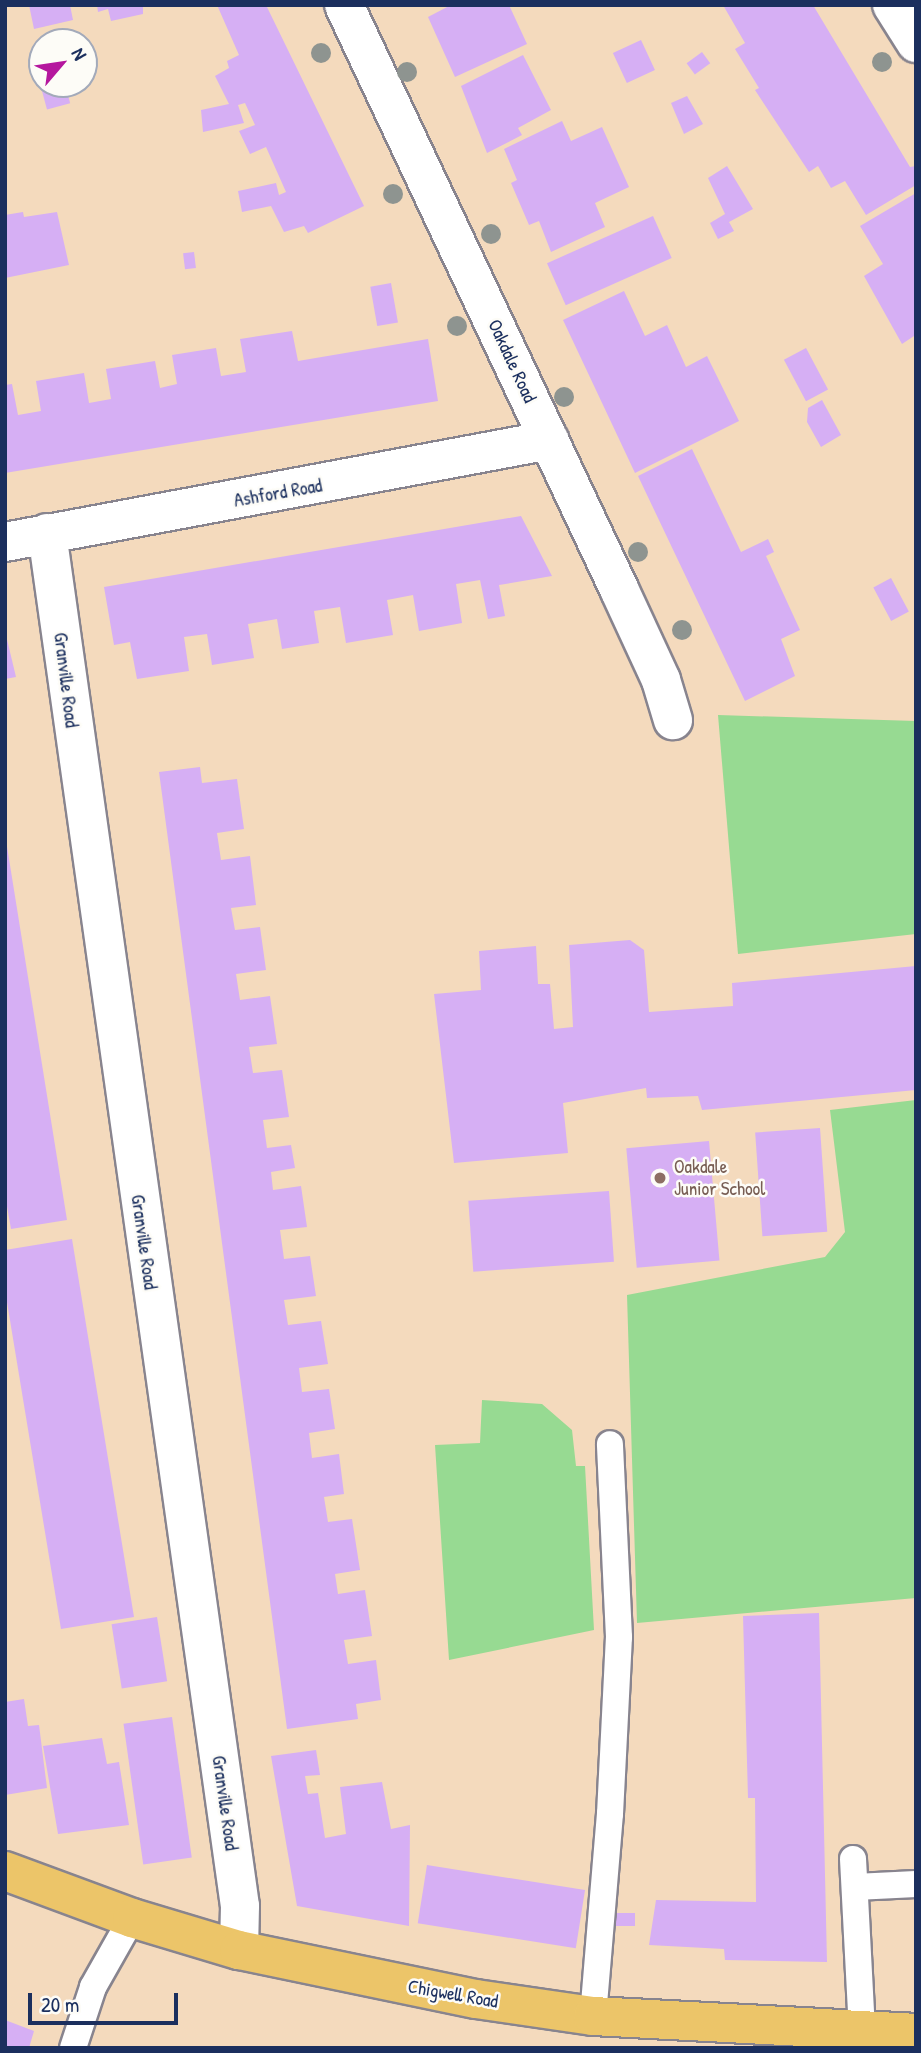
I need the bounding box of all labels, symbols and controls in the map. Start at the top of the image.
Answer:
north arrow [28,28,98,98]
text: N [66,43,93,65]
street label: Oakdale Road [483,316,541,406]
street label: Ashford Road [232,474,324,512]
street label: Granville Road [49,631,83,729]
place label: Oakdale Junior School [674,1156,765,1200]
marker: Oakdale Junior School [652,1170,668,1186]
street label: Granville Road [126,1193,162,1291]
street label: Granville Road [207,1754,243,1852]
street label: Chigwell Road [406,1975,500,2013]
scale bar [32,1980,182,2024]
text: 20 m [41,1990,79,2019]

